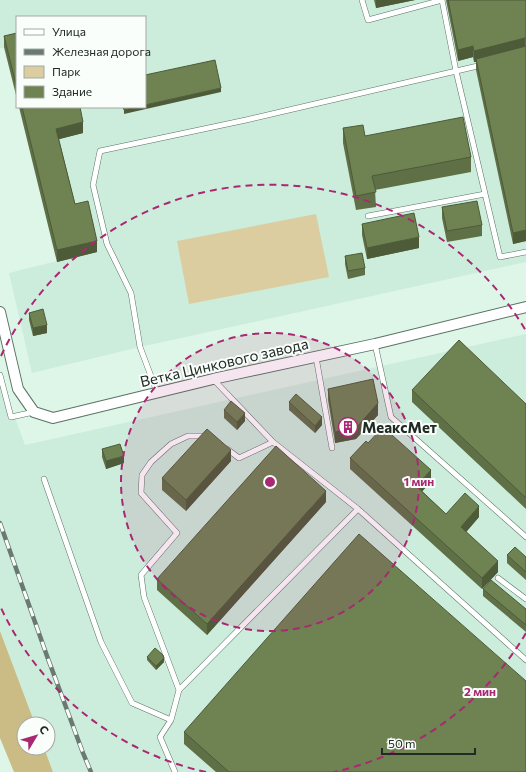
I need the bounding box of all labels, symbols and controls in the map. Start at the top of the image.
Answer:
legend [16,16,146,108]
text: Улица [52,24,86,38]
text: Железная дорога [52,44,151,58]
text: Парк [52,64,81,78]
text: Здание [52,84,92,98]
street label: Ветка Цинкового завода [138,334,310,390]
building icon: МеаксМет [337,416,359,438]
place label: МеаксМет [362,418,437,436]
text: 1 мин [404,474,434,488]
centre of rings [263,475,277,489]
text: 2 мин [464,684,496,698]
north arrow [16,716,56,756]
text: С [37,723,52,737]
scale bar [382,730,475,756]
text: 50 m [388,736,416,750]

